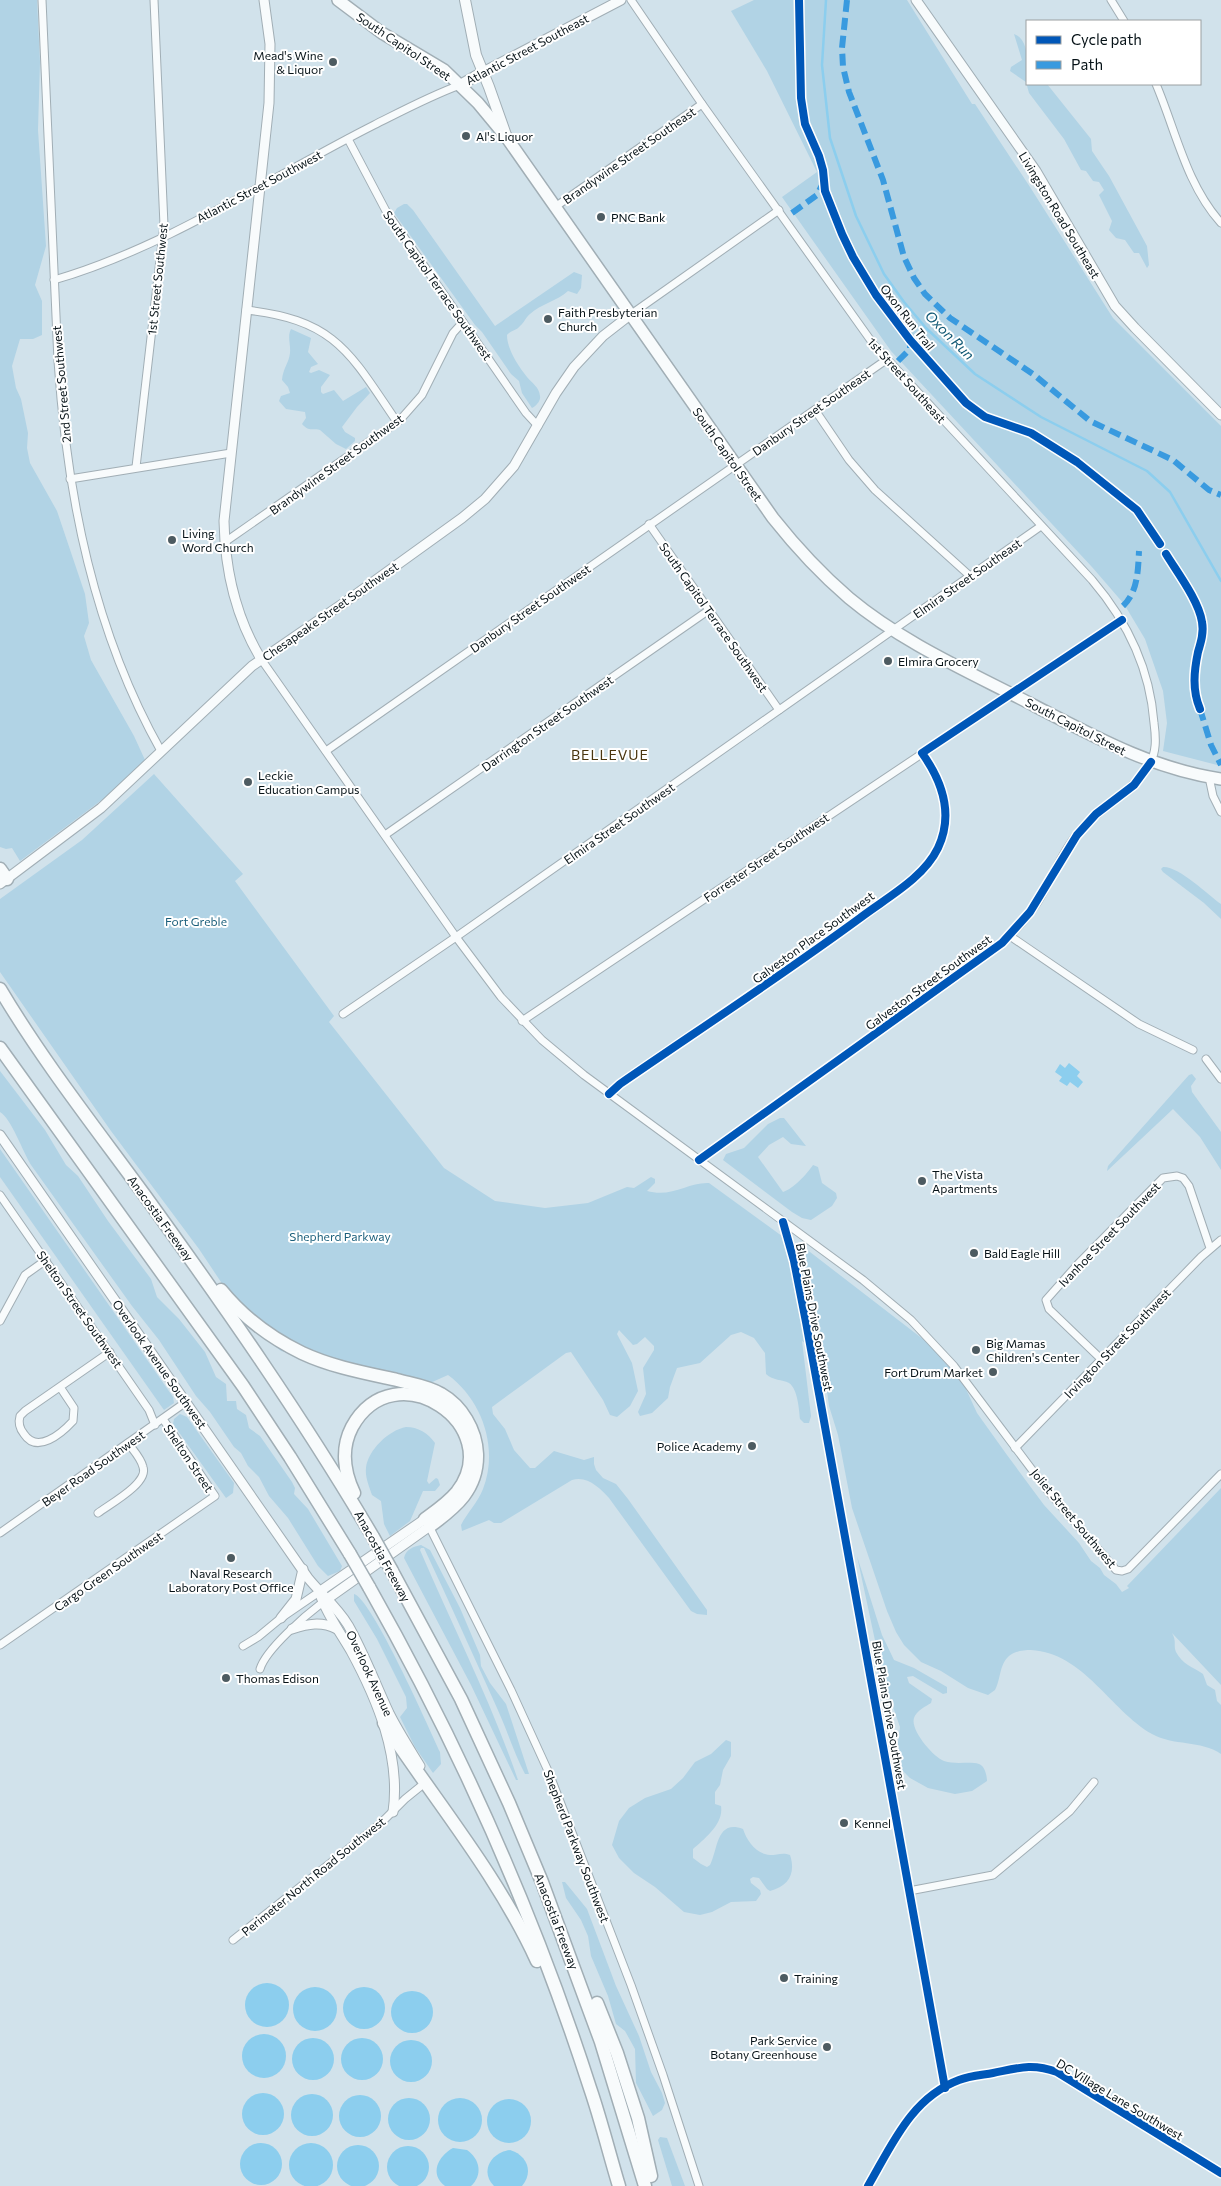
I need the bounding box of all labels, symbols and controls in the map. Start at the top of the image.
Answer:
street label: South Capitol Street [354,9,454,83]
street label: Atlantic Street Southeast [463,11,591,87]
legend [1026,20,1201,85]
text: Cycle path [1071,30,1142,48]
place label: Mead's Wine & Liquor [253,48,323,76]
text: Path [1071,55,1103,73]
marker: Mead's Wine & Liquor [327,56,339,68]
street label: Brandywine Street Southeast [560,104,698,206]
place label: Al's Liquor [476,129,533,143]
marker: Al's Liquor [460,130,472,142]
street label: Atlantic Street Southwest [194,147,324,225]
street label: Livingston Road Southeast [1017,149,1103,281]
street label: South Capitol Terrace Southwest [381,208,495,362]
place label: PNC Bank [611,210,666,224]
marker: PNC Bank [595,211,607,223]
street label: 1st Street Southwest [144,222,170,336]
street label: Oxon Run Trail [878,281,938,353]
place label: Faith Presbyterian Church [558,305,657,333]
water label: Oxon Run [922,307,978,363]
marker: Faith Presbyterian Church [542,313,554,325]
street label: 2nd Street Southwest [49,325,73,443]
street label: 1st Street Southeast [865,335,949,425]
street label: Danbury Street Southeast [749,366,873,458]
street label: South Capitol Street [690,405,766,504]
street label: Brandywine Street Southwest [266,411,406,517]
place label: Living Word Church [182,526,254,554]
marker: Living Word Church [166,534,178,546]
street label: Elmira Street Southeast [910,535,1024,621]
street label: South Capitol Terrace Southwest [657,540,771,694]
street label: Chesapeake Street Southwest [259,559,401,663]
street label: Danbury Street Southwest [467,561,593,655]
place label: Elmira Grocery [898,654,979,668]
marker: Elmira Grocery [882,655,894,667]
street label: Darrington Street Southwest [479,672,615,774]
street label: South Capitol Street [1023,695,1129,757]
district label: BELLEVUE [571,746,649,763]
place label: Leckie Education Campus [258,768,360,796]
marker: Leckie Education Campus [242,776,254,788]
street label: Elmira Street Southwest [561,779,677,867]
street label: Forrester Street Southwest [701,810,831,904]
street label: Galveston Place Southwest [749,888,877,986]
park label: Fort Greble [165,914,227,928]
street label: Galveston Street Southwest [862,932,994,1032]
place label: The Vista Apartments [932,1167,997,1195]
street label: Anacostia Freeway [125,1173,197,1263]
marker: The Vista Apartments [916,1175,928,1187]
street label: Ivanhoe Street Southwest [1055,1179,1163,1289]
park label: Shepherd Parkway [289,1229,391,1243]
street label: Blue Plains Drive Southwest [794,1242,836,1392]
place label: Bald Eagle Hill [984,1246,1060,1260]
marker: Bald Eagle Hill [968,1247,980,1259]
street label: Shelton Street Southwest [34,1248,126,1370]
street label: Irvington Street Southwest [1061,1285,1173,1401]
street label: Overlook Avenue Southwest [110,1297,210,1431]
place label: Big Mamas Children's Center [986,1336,1080,1364]
marker: Big Mamas Children's Center [970,1344,982,1356]
place label: Fort Drum Market [884,1365,983,1379]
marker: Fort Drum Market [987,1366,999,1378]
street label: Shelton Street [161,1422,217,1494]
street label: Beyer Road Southwest [39,1427,147,1509]
place label: Police Academy [657,1439,742,1453]
marker: Police Academy [746,1440,758,1452]
street label: Joliet Street Southwest [1028,1466,1120,1571]
street label: Anacostia Freeway [352,1508,414,1604]
street label: Cargo Green Southwest [51,1528,165,1614]
marker: Naval Research Laboratory Post Office [225,1552,237,1564]
place label: Naval Research Laboratory Post Office [168,1566,294,1594]
street label: Overlook Avenue [344,1628,396,1718]
street label: Blue Plains Drive Southwest [870,1640,910,1790]
place label: Thomas Edison [236,1671,319,1685]
marker: Thomas Edison [220,1672,232,1684]
street label: Shepherd Parkway Southwest [541,1768,613,1924]
street label: Perimeter North Road Southwest [238,1814,388,1938]
place label: Kennel [854,1816,891,1830]
marker: Kennel [838,1817,850,1829]
street label: Anacostia Freeway [532,1871,582,1971]
place label: Training [794,1971,839,1985]
marker: Training [778,1972,790,1984]
place label: Park Service Botany Greenhouse [710,2033,817,2061]
marker: Park Service Botany Greenhouse [821,2041,833,2053]
street label: DC Village Lane Southwest [1054,2056,1186,2142]

